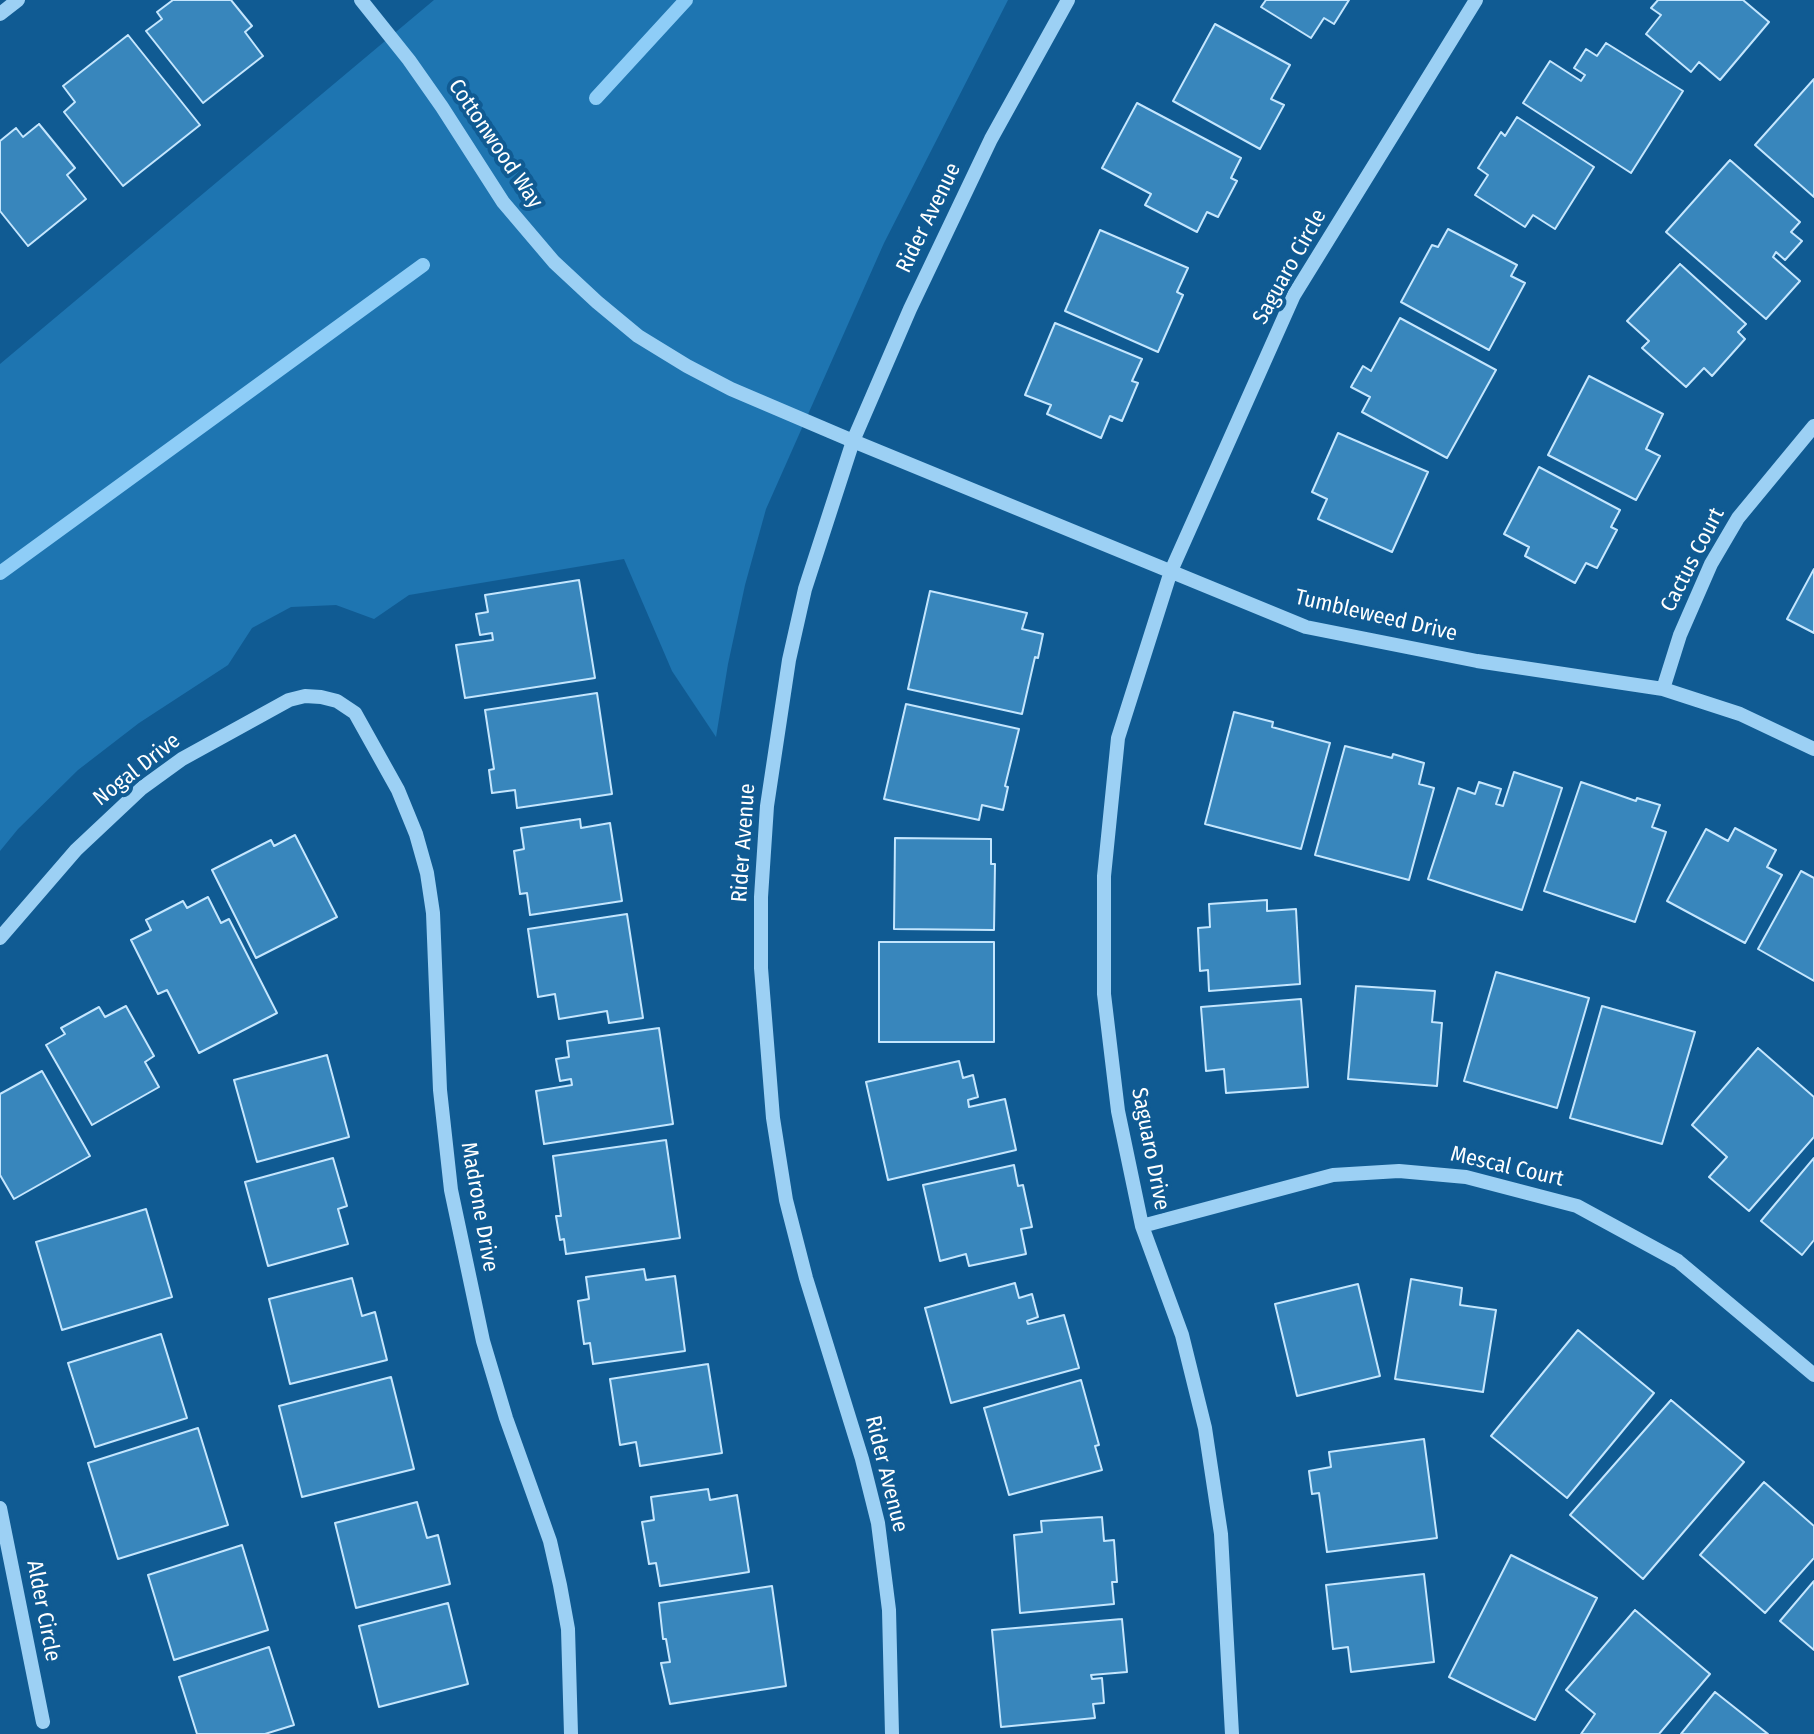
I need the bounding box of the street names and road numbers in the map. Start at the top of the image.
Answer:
street label: Cottonwood Way [442,74,548,214]
street label: Rider Avenue [891,159,967,277]
street label: Saguaro Circle [1248,205,1332,329]
street label: Cactus Court [1656,504,1730,616]
street label: Tumbleweed Drive [1292,585,1460,647]
street label: Nogal Drive [88,728,186,812]
street label: Rider Avenue [727,783,761,903]
street label: Saguaro Drive [1125,1085,1175,1213]
street label: Madrone Drive [455,1140,503,1274]
street label: Mescal Court [1448,1141,1566,1193]
street label: Rider Avenue [859,1413,913,1535]
street label: Alder Circle [20,1558,66,1664]

